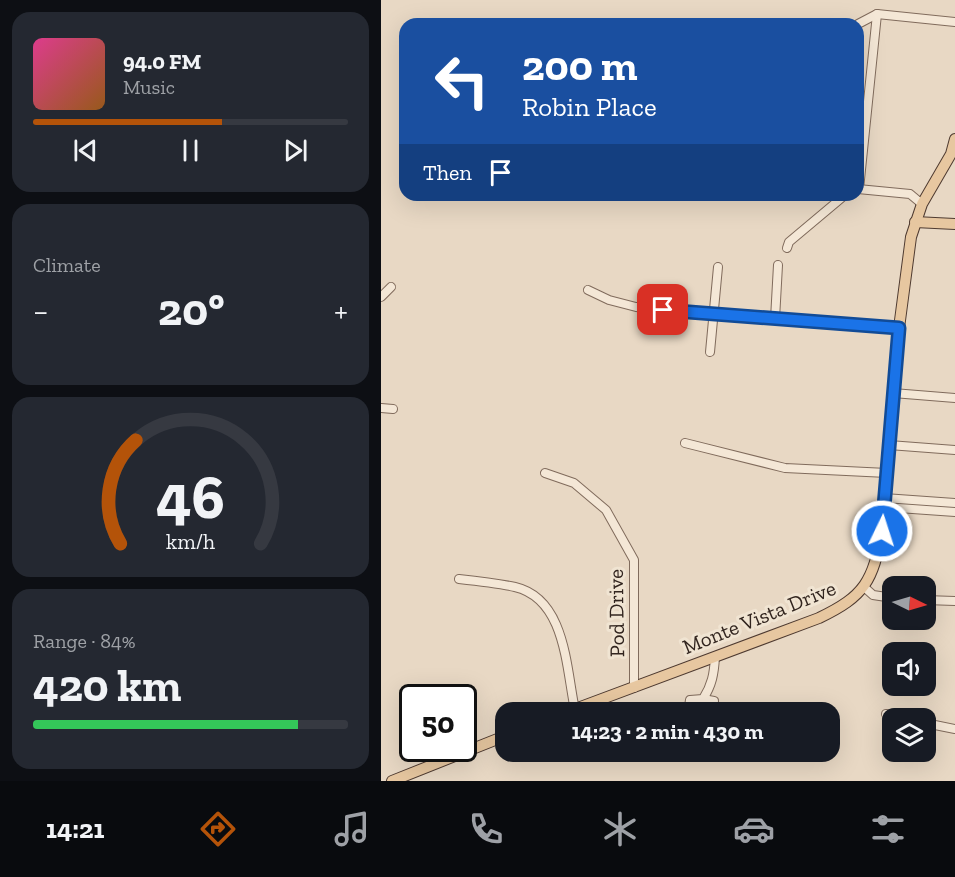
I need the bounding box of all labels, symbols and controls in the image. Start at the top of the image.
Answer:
text: 200 m [522,40,638,91]
icon: left [423,42,501,120]
text: 94.0 FM [123,48,201,75]
text: Music [123,75,175,99]
text: Robin Place [522,91,657,123]
icon: previous [69,134,102,167]
icon: pause [174,134,207,167]
icon: next [279,134,312,167]
icon: arrive [484,156,517,189]
text: Then [423,159,472,186]
text: Climate [33,253,101,277]
text: 20° [158,283,224,337]
pin [637,284,688,335]
text: − [33,291,48,330]
text: + [334,291,348,330]
icon: arrive [646,293,679,326]
text: 46 [156,459,225,534]
position arrow [850,499,914,563]
text: km/h [166,529,215,554]
street label: Pod Drive [603,569,629,657]
street label: Monte Vista Drive [679,575,839,659]
north arrow [882,576,936,630]
map controls [882,576,936,762]
text: Range · 84% [33,629,136,653]
button: sound [882,642,936,696]
text: 420 km [33,659,181,713]
speed limit sign: 50 [399,684,477,762]
button: layers [882,708,936,762]
text: 14:23 · 2 min · 430 m [571,718,764,745]
icon: directions [197,808,239,850]
icon: music [331,808,373,850]
icon: phone [465,808,507,850]
icon: climate [599,808,641,850]
icon: car [733,808,775,850]
icon: filters [867,808,909,850]
text: 14:21 [46,813,104,845]

